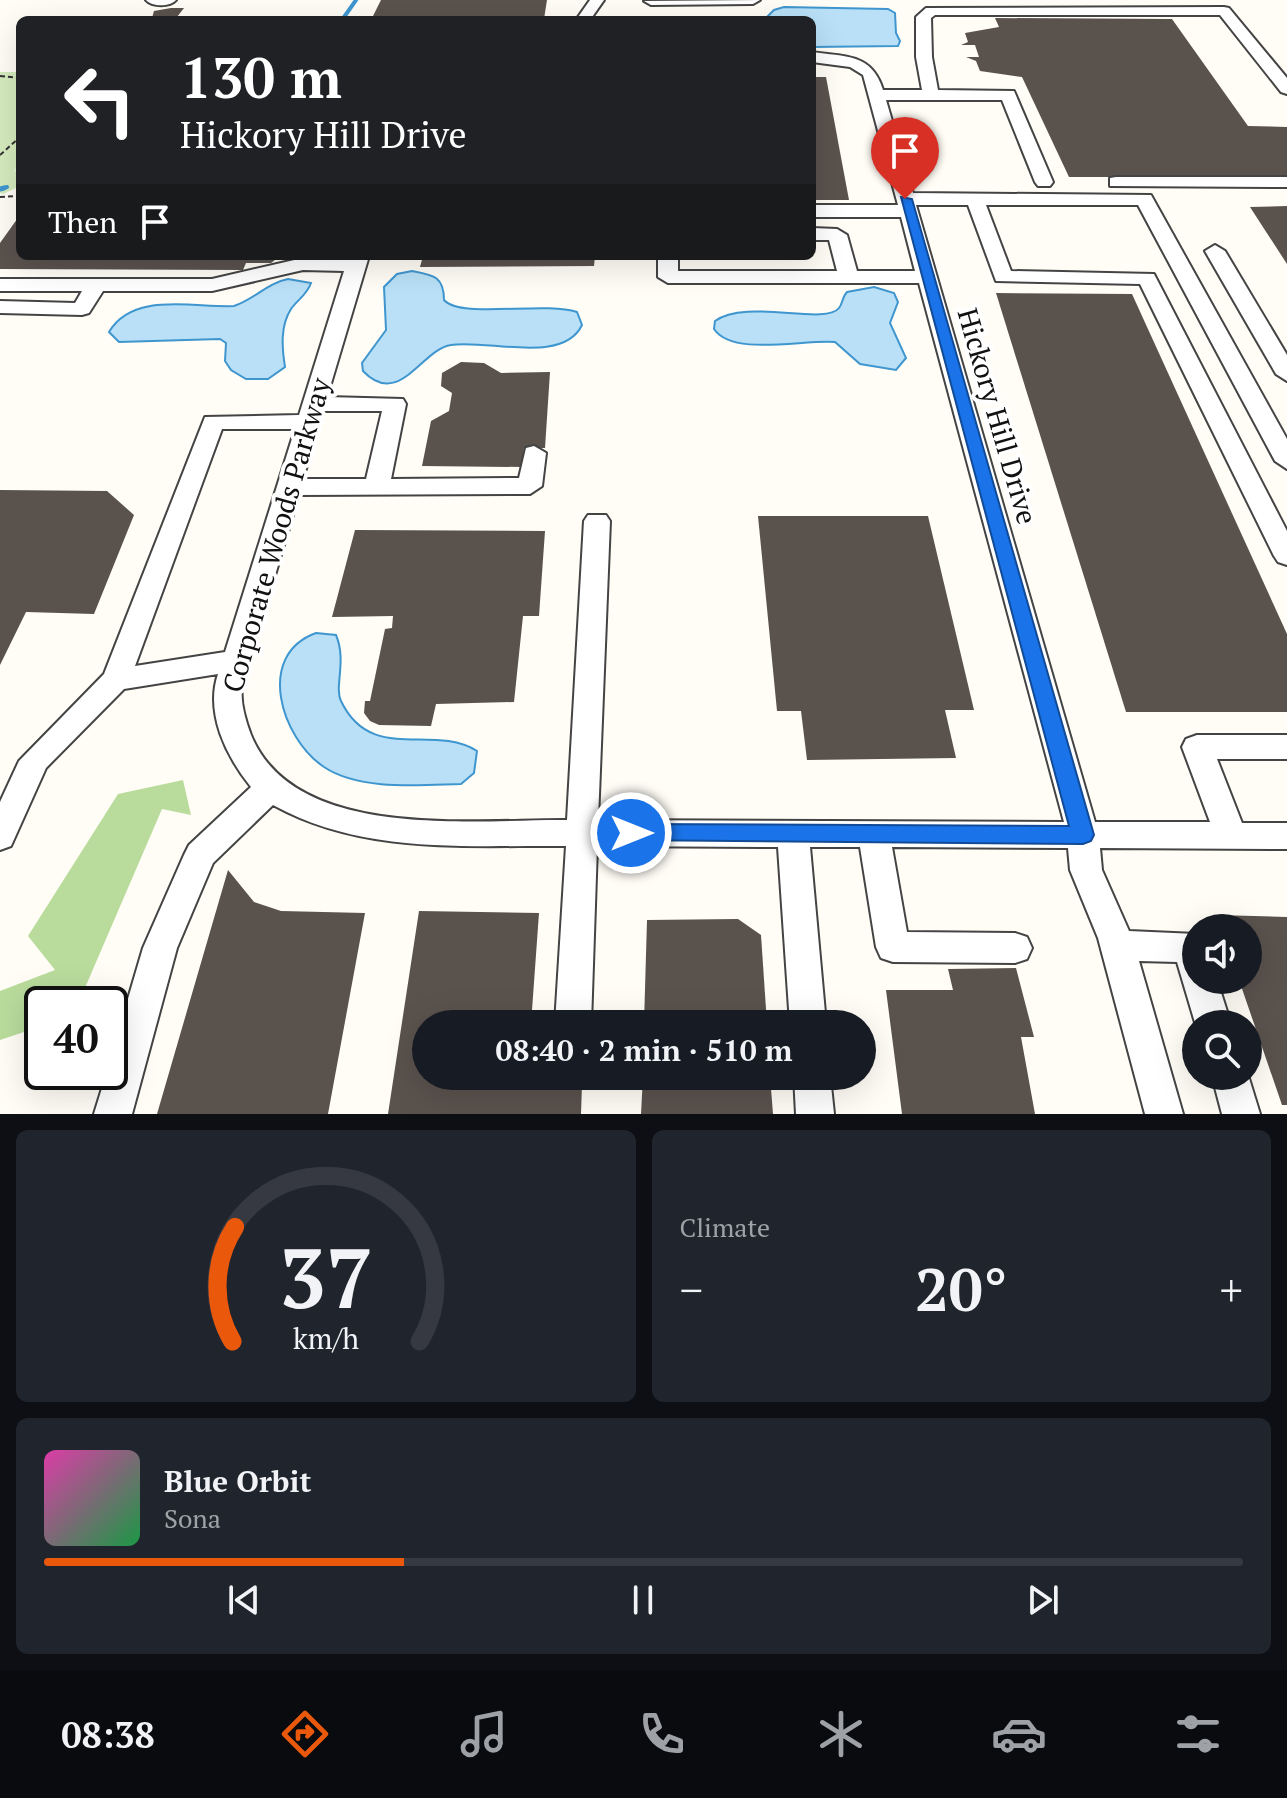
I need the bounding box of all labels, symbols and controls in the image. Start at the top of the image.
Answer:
text: 130 m [180,40,342,114]
icon: left [48,48,152,152]
text: Hickory Hill Drive [180,111,467,158]
pin [871,117,939,199]
icon: arrive [883,129,927,173]
icon: arrive [133,200,177,244]
text: Then [48,202,117,242]
street label: Hickory Hill Drive [949,304,1047,528]
street label: Corporate Woods Parkway [213,373,339,697]
position arrow [589,791,673,875]
map controls [1182,914,1262,1090]
button: sound [1182,914,1262,994]
speed limit sign: 40 [24,986,128,1090]
button: search [1182,1010,1262,1090]
text: 08:40 · 2 min · 510 m [496,1030,792,1070]
text: Climate [680,1210,770,1244]
text: 37 [279,1222,373,1332]
text: 20° [915,1249,1008,1328]
text: − [680,1260,703,1319]
text: + [1220,1260,1243,1319]
text: km/h [293,1319,359,1357]
text: Blue Orbit [164,1461,311,1501]
text: Sona [164,1501,221,1535]
icon: previous [222,1578,266,1622]
icon: pause [621,1578,665,1622]
icon: next [1021,1578,1065,1622]
icon: directions [277,1706,333,1762]
icon: music [456,1706,512,1762]
icon: phone [634,1706,690,1762]
icon: climate [813,1706,869,1762]
icon: car [991,1706,1047,1762]
icon: filters [1170,1706,1226,1762]
text: 08:38 [61,1711,155,1758]

